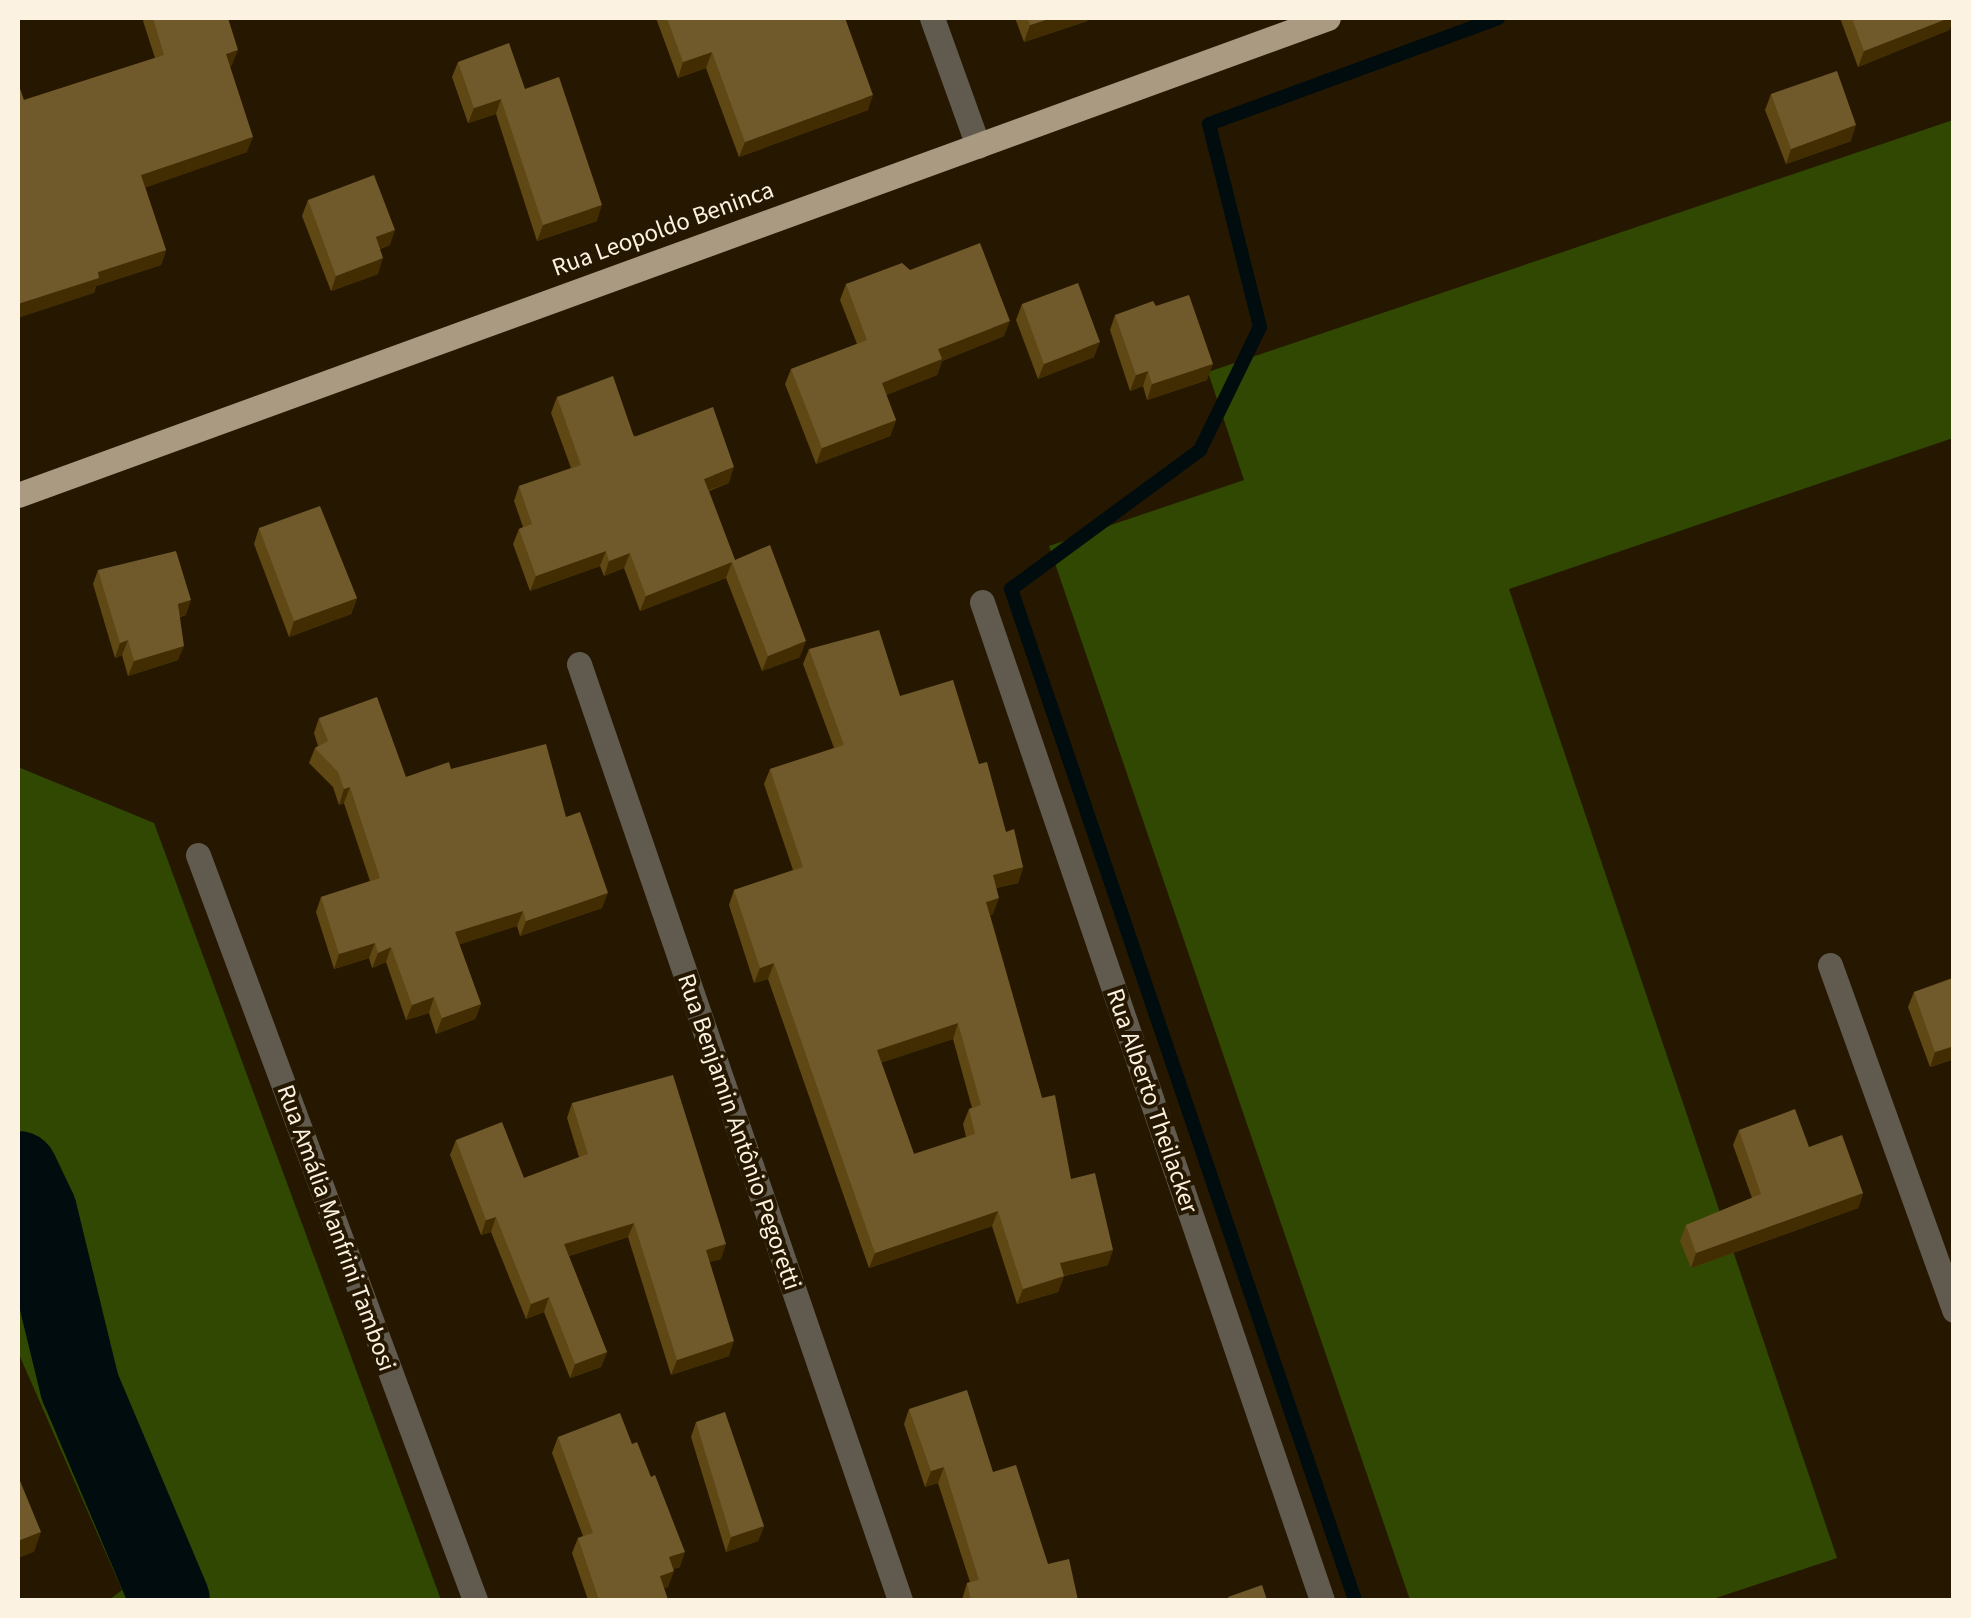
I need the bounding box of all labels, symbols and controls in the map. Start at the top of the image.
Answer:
street label: Rua Leopoldo Beninca [548,175,778,283]
street label: Rua Benjamin Antônio Pegoretti [671,970,807,1294]
street label: Rua Alberto Theilacker [1099,985,1205,1217]
street label: Rua Amália Manfrini Tambosi [270,1081,402,1375]

